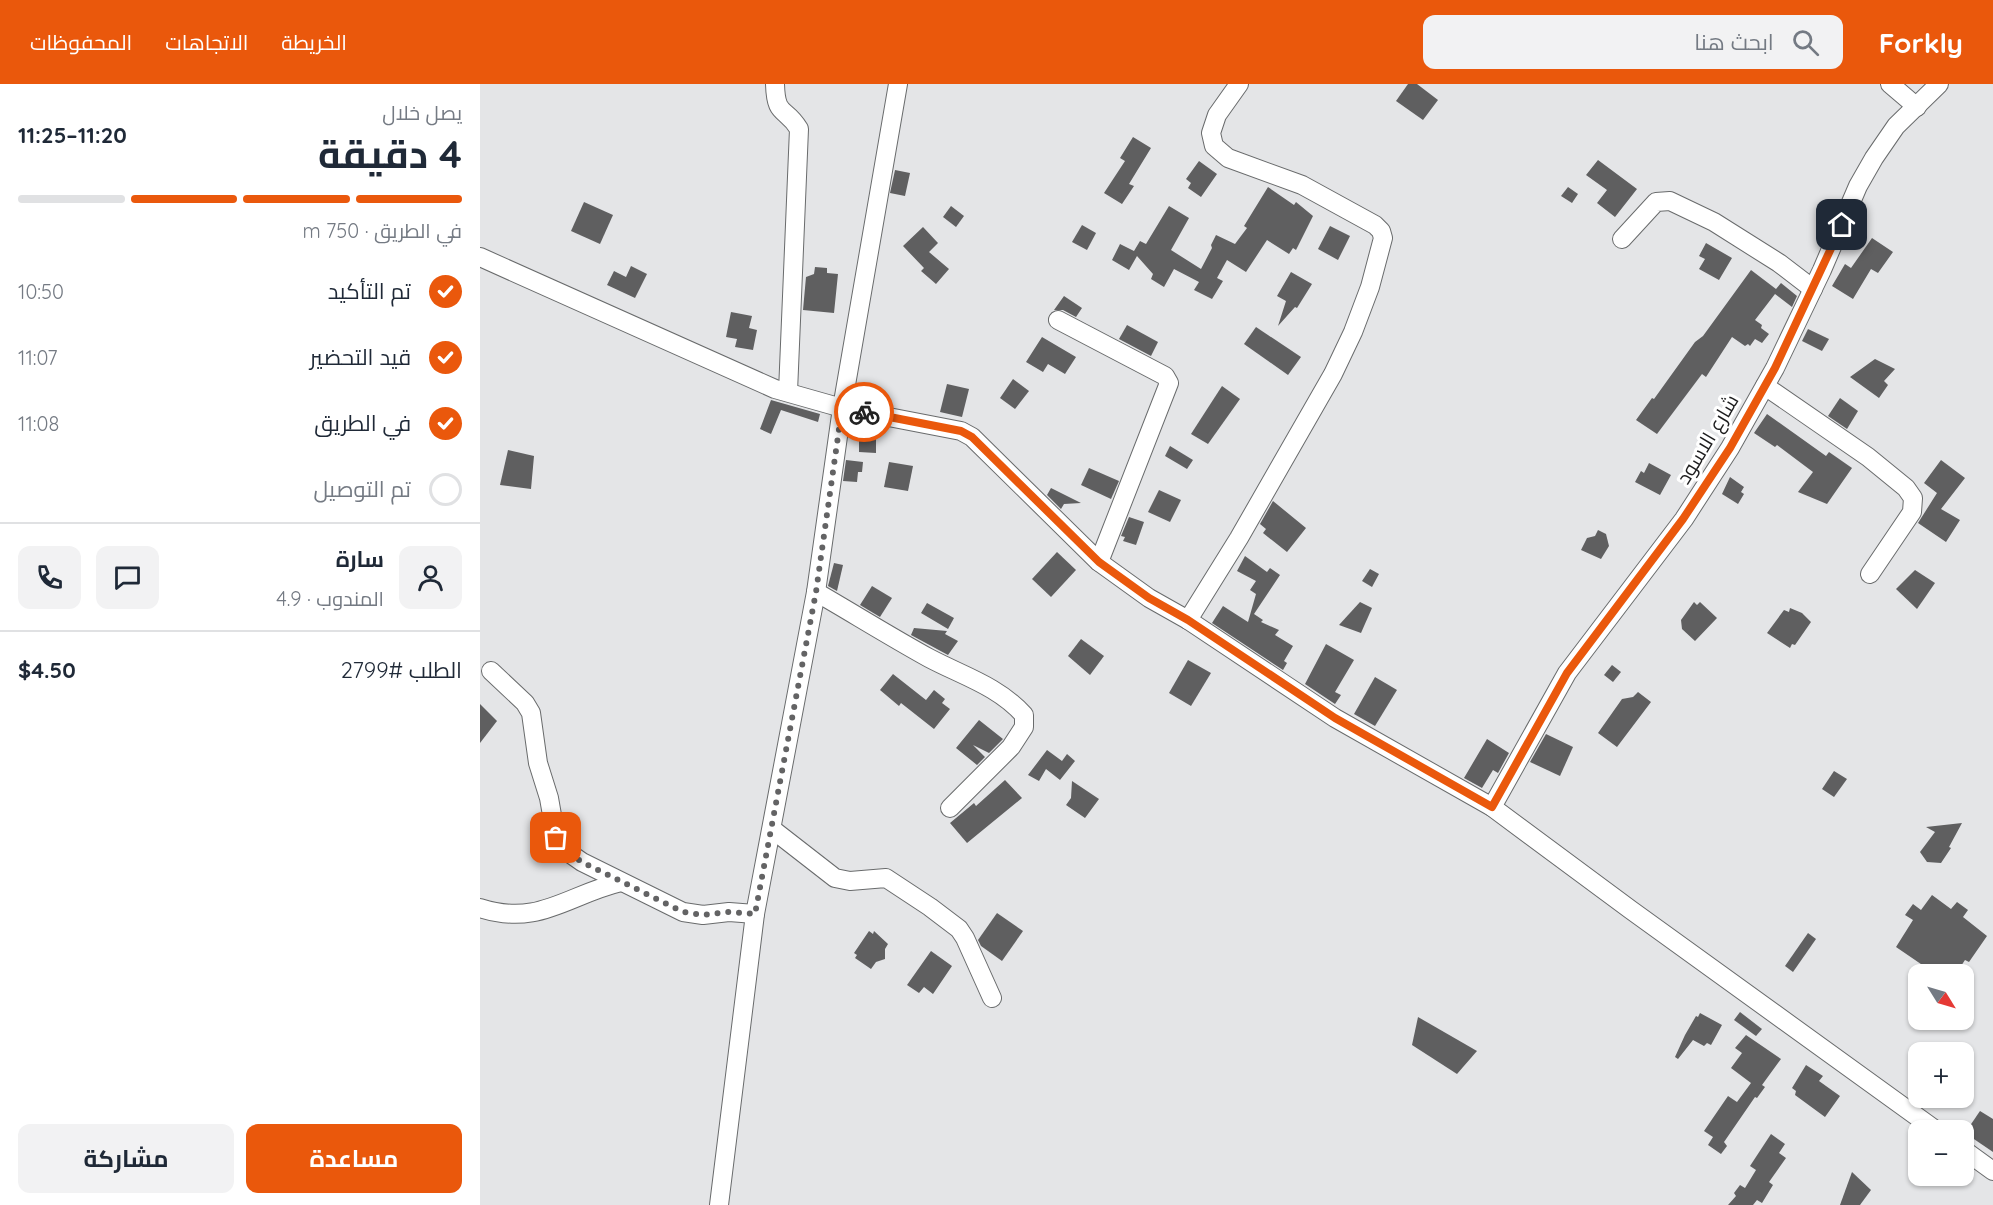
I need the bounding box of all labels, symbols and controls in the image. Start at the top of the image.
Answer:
search box [1423,15,1843,69]
text: Forkly [1879,25,1963,60]
icon: search [1789,26,1822,59]
text: ابحث هنا [1694,28,1774,56]
text: المحفوظات [30,29,132,55]
text: الاتجاهات [165,29,248,55]
text: الخريطة [281,29,347,55]
text: يصل خلال [382,100,462,125]
text: 11:20–11:25 [18,121,127,149]
text: 4 دقيقة [318,129,462,178]
pin [1816,199,1867,250]
icon: home [1825,208,1858,241]
text: في الطريق · 750 m [302,218,462,243]
icon: check [429,275,462,308]
text: تم التأكيد [328,277,411,305]
text: 10:50 [18,279,64,304]
icon: check [429,341,462,374]
text: قيد التحضير [310,343,411,371]
text: 11:07 [18,345,58,370]
courier [834,382,894,442]
street label: شارع الاسود [1670,390,1745,489]
icon: bike [848,396,881,429]
icon: check [429,407,462,440]
text: في الطريق [314,409,411,437]
text: 11:08 [18,411,59,436]
text: تم التوصيل [314,475,411,503]
text: سارة [336,545,384,573]
button: phone [18,546,81,609]
button: chat [96,546,159,609]
button: person [399,546,462,609]
text: المندوب · 4.9 [276,586,384,611]
text: $4.50 [18,656,76,684]
text: الطلب #2799 [341,656,462,684]
pin [530,812,581,863]
icon: bag [539,821,572,854]
north arrow [1908,964,1974,1030]
map controls [1908,964,1974,1186]
button: + [1908,1042,1974,1108]
button: − [1908,1120,1974,1186]
button: مشاركة [18,1124,234,1193]
button: مساعدة [246,1124,462,1193]

